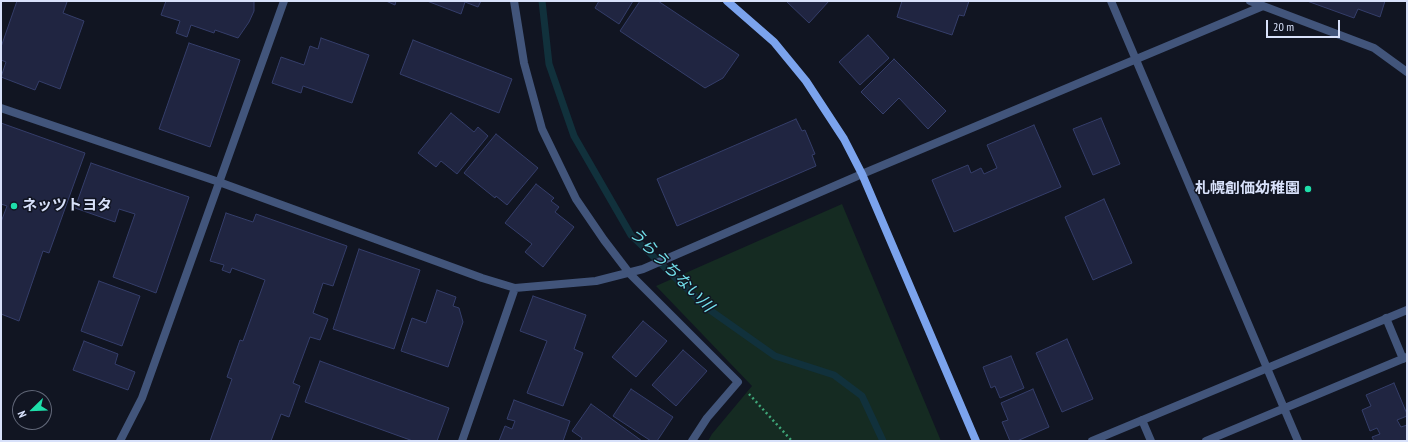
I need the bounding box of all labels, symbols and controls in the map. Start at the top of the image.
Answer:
scale bar [1268,12,1342,38]
text: 20 m [1273,19,1294,34]
place label: 札幌創価幼稚園 [1195,180,1300,198]
marker: 札幌創価幼稚園 [1303,184,1313,194]
place label: ネッツトヨタ [22,197,112,215]
marker: ネッツトヨタ [9,201,19,211]
water label: うらうちない川 [625,224,717,316]
north arrow [12,390,52,430]
text: N [14,409,29,420]

